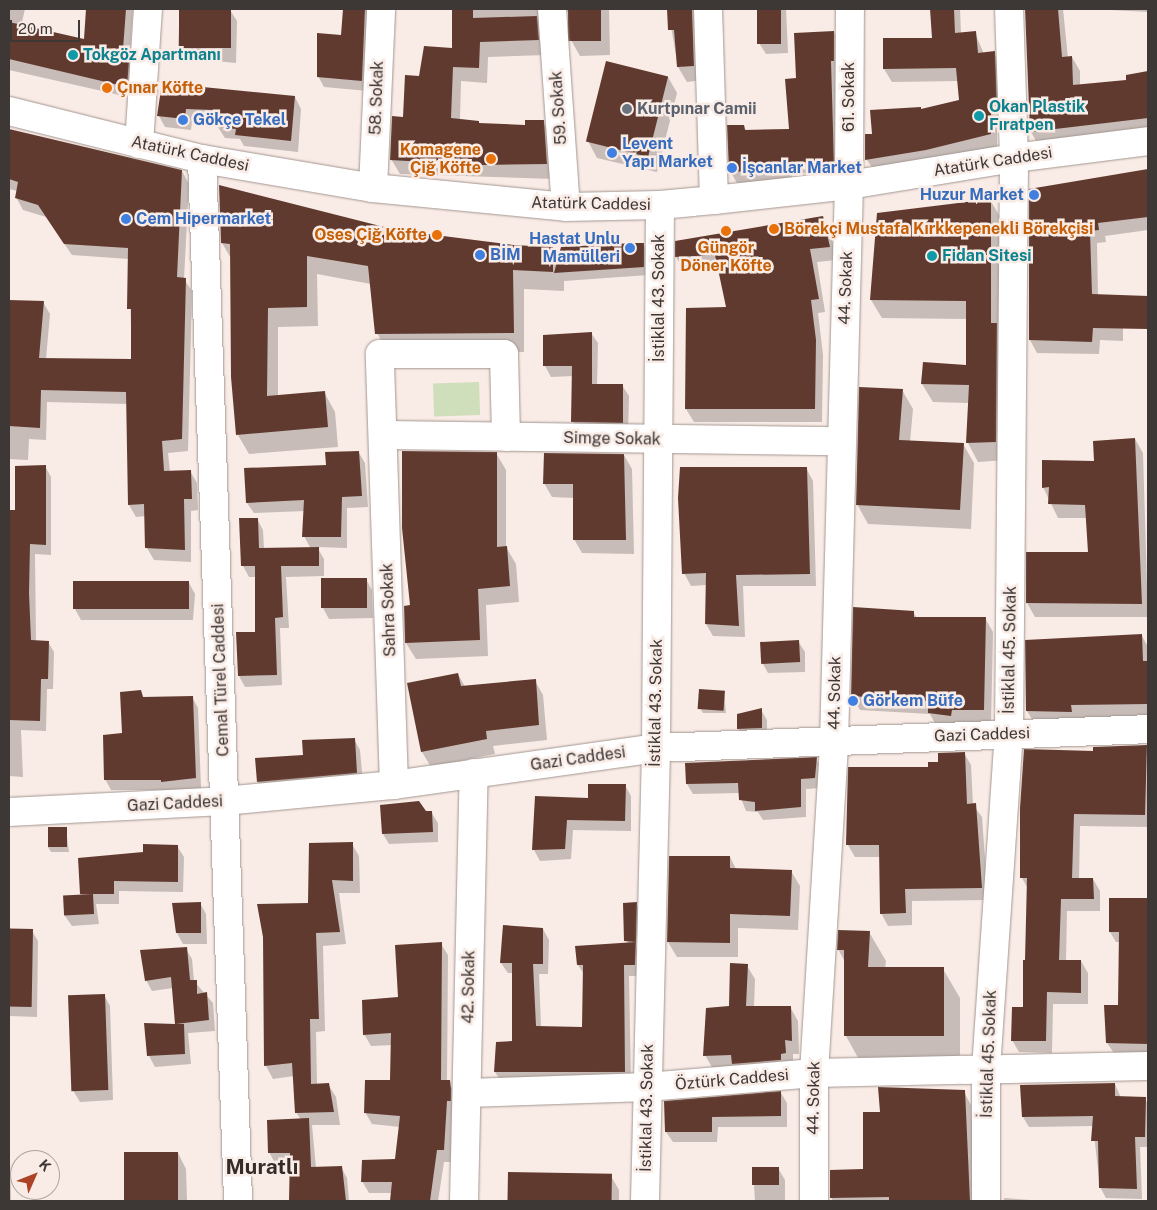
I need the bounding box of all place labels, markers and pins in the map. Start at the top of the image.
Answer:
place label: Tokgöz Apartmanı [83,45,221,65]
marker: Tokgöz Apartmanı [67,49,79,61]
place label: Çınar Köfte [117,78,203,98]
marker: Çınar Köfte [101,82,113,94]
place label: Okan Plastik Fıratpen [989,97,1085,135]
place label: Kurtpınar Camii [637,99,757,119]
marker: Kurtpınar Camii [621,103,633,115]
place label: Gökçe Tekel [193,110,286,130]
marker: Okan Plastik Fıratpen [973,110,985,122]
marker: Gökçe Tekel [177,114,189,126]
place label: Levent Yapı Market [622,134,713,172]
place label: Komagene Çiğ Köfte [400,140,481,178]
marker: Levent Yapı Market [606,147,618,159]
marker: Komagene Çiğ Köfte [485,153,497,165]
place label: İşcanlar Market [742,158,862,178]
marker: İşcanlar Market [726,162,738,174]
place label: Huzur Market [920,185,1024,205]
marker: Huzur Market [1028,189,1040,201]
place label: Cem Hipermarket [136,209,271,229]
marker: Cem Hipermarket [120,213,132,225]
place label: Börekçi Mustafa Kırkkepenekli Börekçisi [784,219,1093,239]
marker: Börekçi Mustafa Kırkkepenekli Börekçisi [768,223,780,235]
place label: Oses Çiğ Köfte [314,225,427,245]
marker: Güngör Döner Köfte [720,225,732,237]
marker: Oses Çiğ Köfte [431,229,443,241]
place label: Hastat Unlu Mamülleri [529,229,620,267]
place label: Güngör Döner Köfte [680,238,772,276]
marker: Hastat Unlu Mamülleri [624,242,636,254]
place label: BİM [490,245,521,265]
place label: Fidan Sitesi [942,246,1032,266]
marker: BİM [474,249,486,261]
marker: Fidan Sitesi [926,250,938,262]
place label: Görkem Büfe [863,691,963,711]
marker: Görkem Büfe [847,695,859,707]

